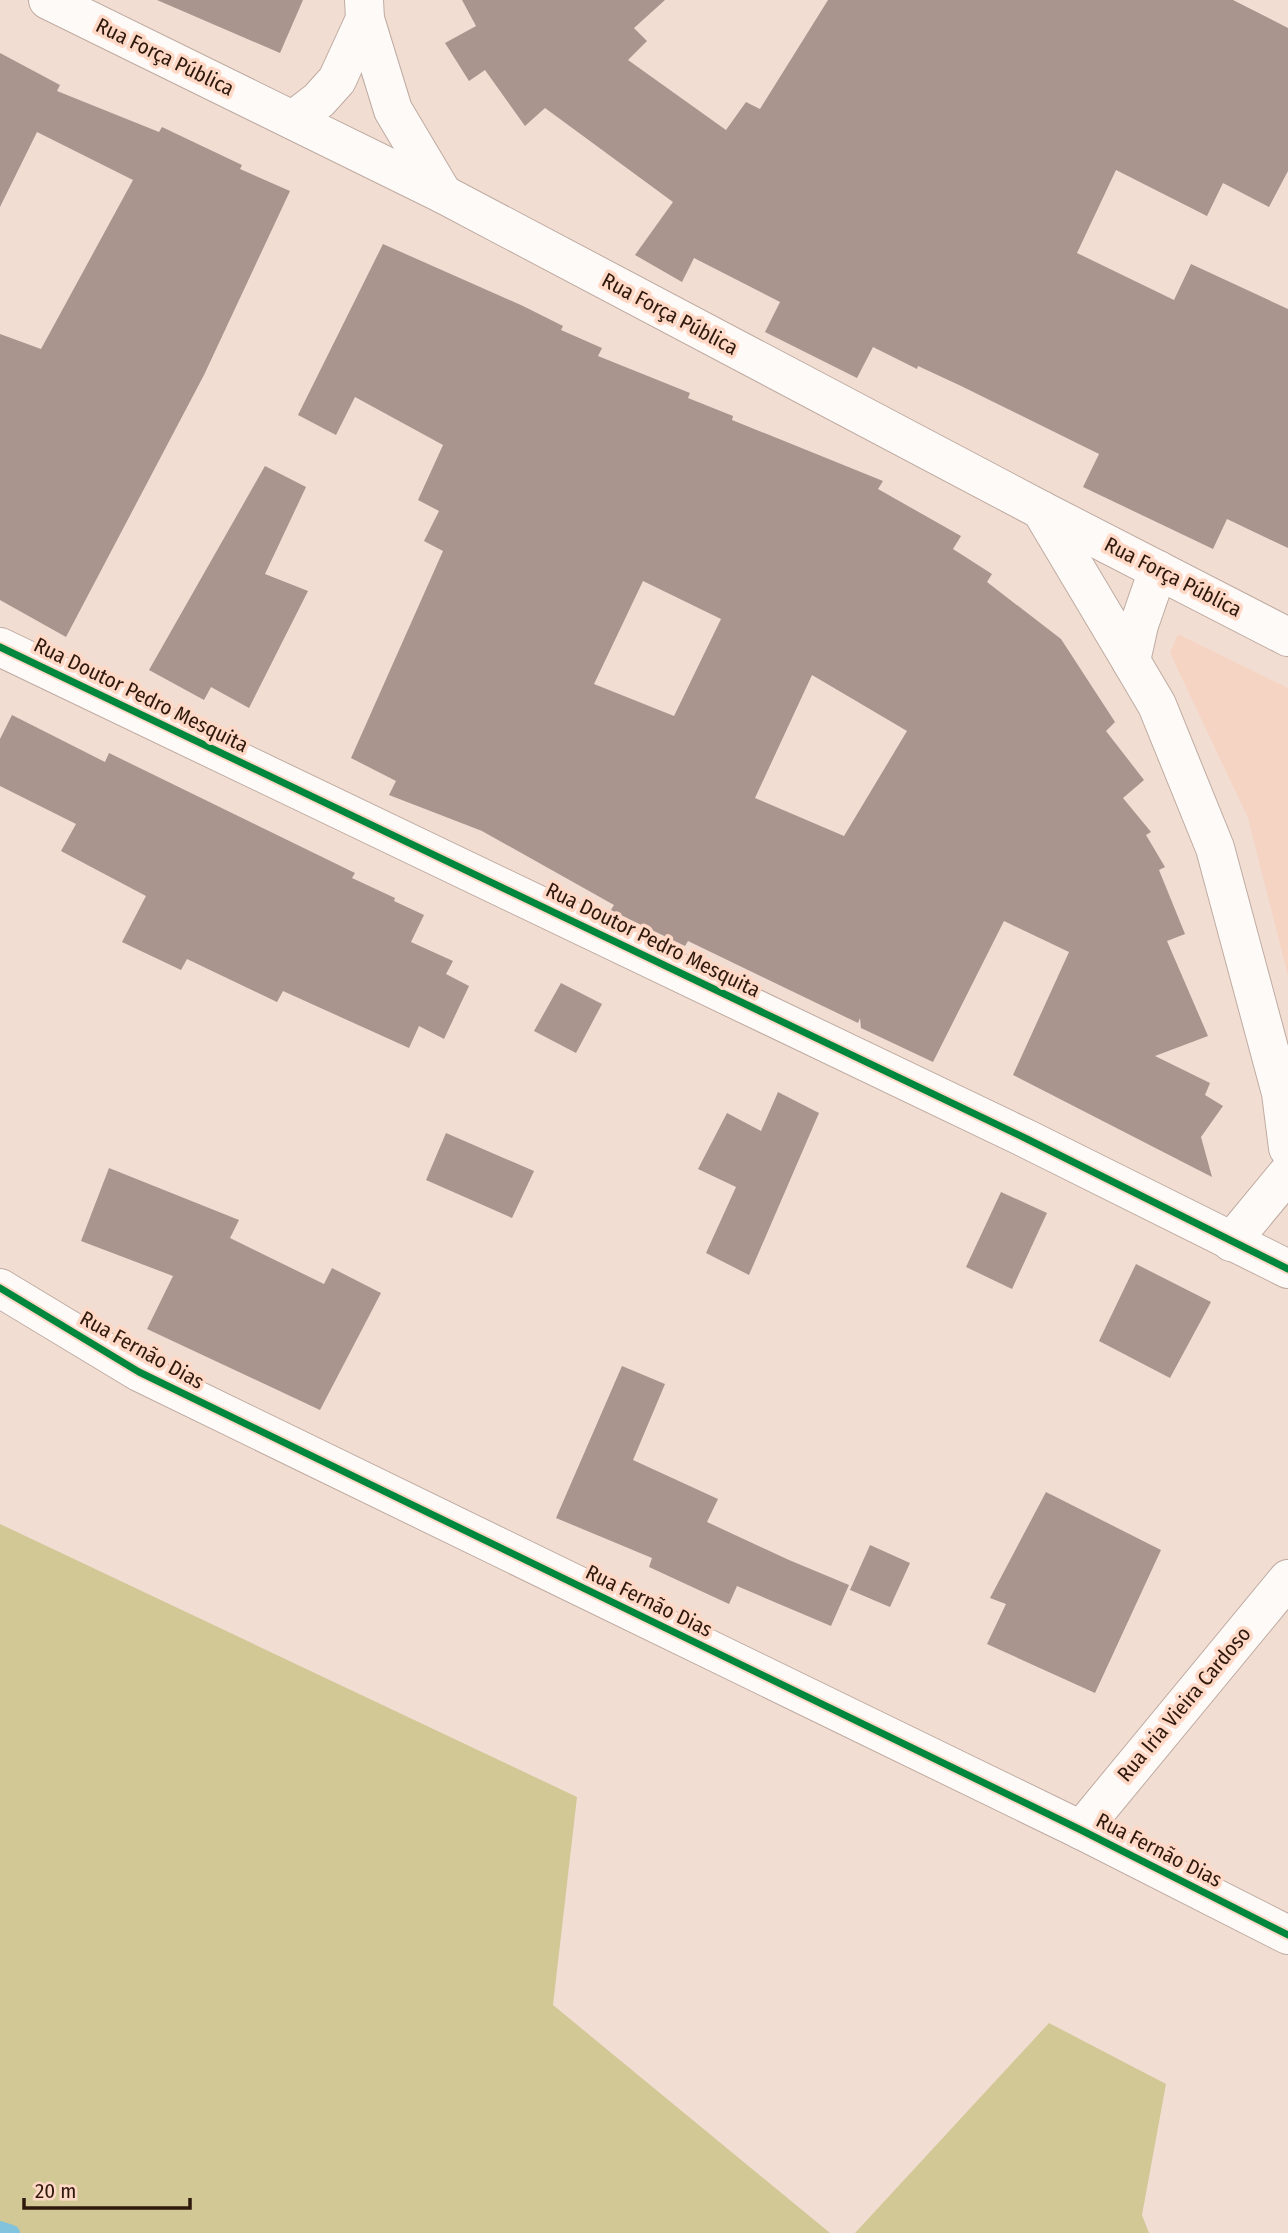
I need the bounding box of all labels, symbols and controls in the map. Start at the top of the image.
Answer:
street label: Rua Força Pública [92,12,238,102]
street label: Rua Força Pública [597,267,743,361]
street label: Rua Força Pública [1100,531,1246,623]
street label: Rua Doutor Pedro Mesquita [30,632,252,758]
street label: Rua Doutor Pedro Mesquita [542,877,764,1003]
street label: Rua Fernão Dias [75,1305,209,1395]
street label: Rua Fernão Dias [581,1559,717,1643]
street label: Rua Iria Vieira Cardoso [1112,1621,1256,1787]
street label: Rua Fernão Dias [1092,1807,1226,1893]
scale bar [24,2166,191,2210]
text: 20 m [35,2178,76,2204]

